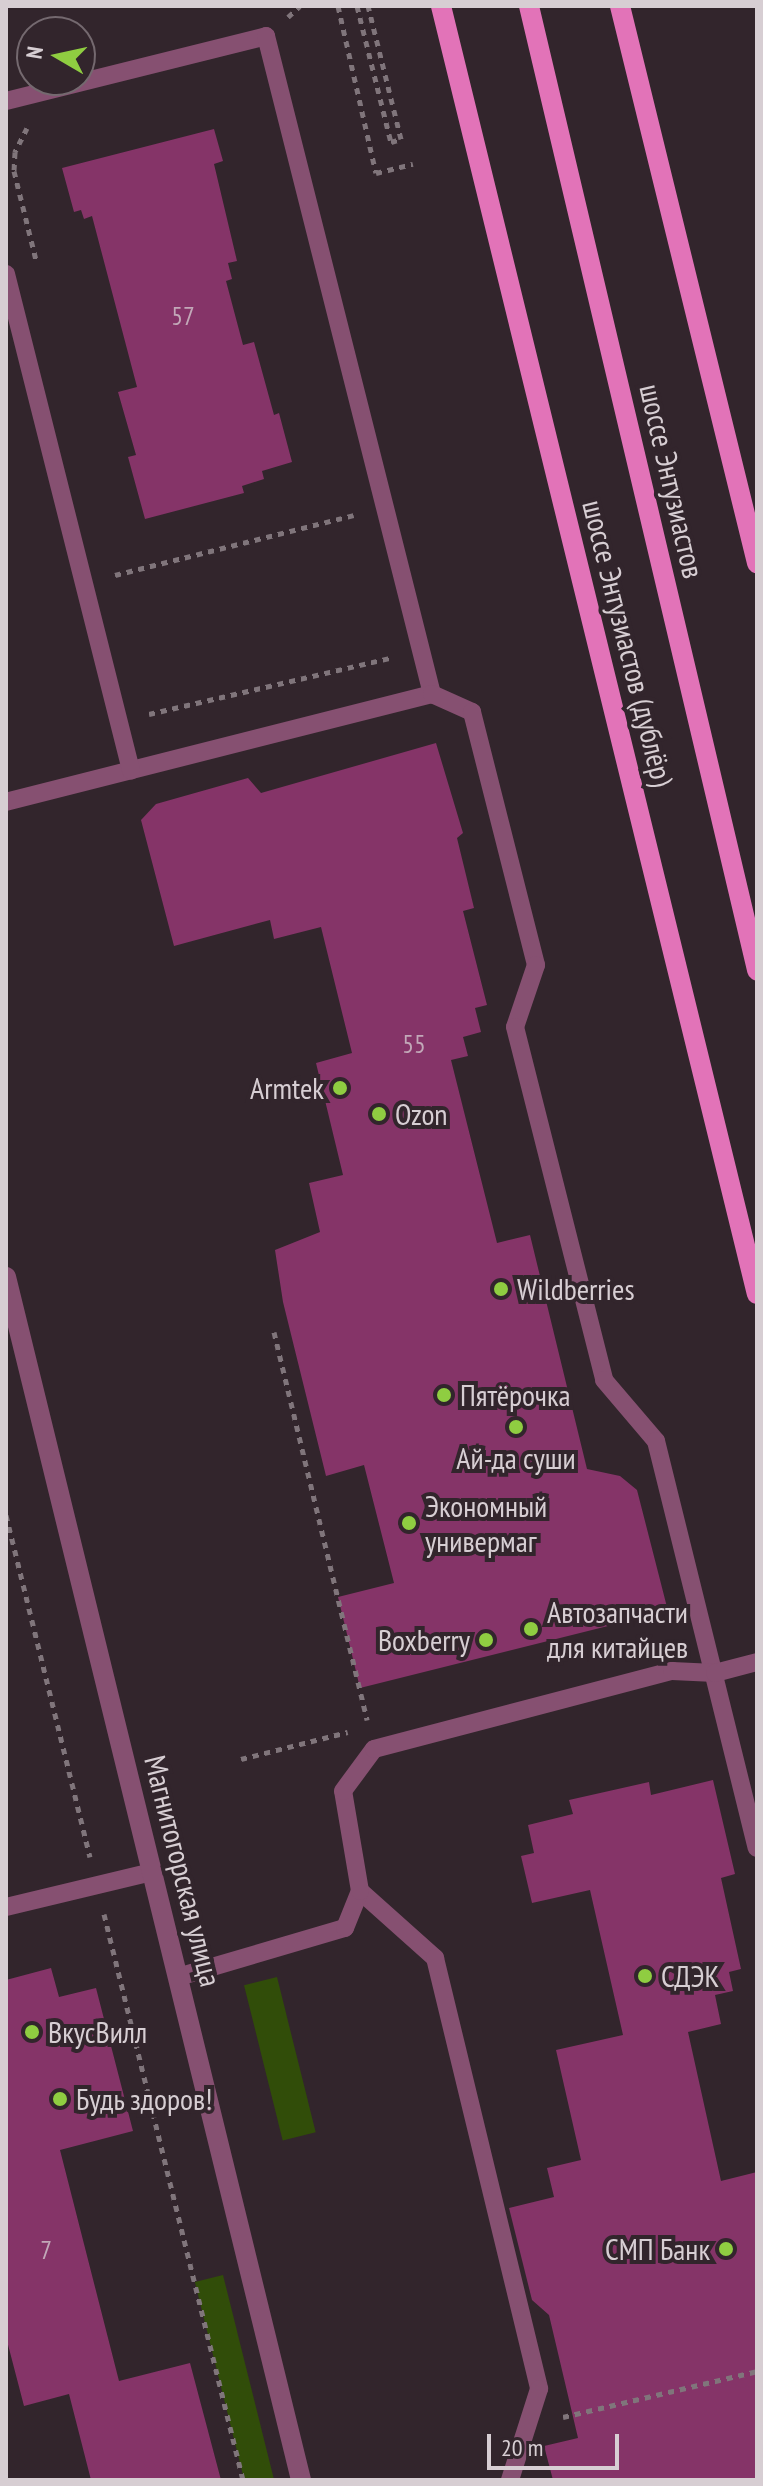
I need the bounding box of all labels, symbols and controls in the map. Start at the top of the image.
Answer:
north arrow [16,16,96,96]
text: N [20,45,49,61]
house number: 57 [171,300,195,332]
street label: шоссе Энтузиастов [632,380,712,582]
street label: шоссе Энтузиастов (дублёр) [575,496,681,790]
house number: 55 [402,1028,426,1060]
place label: Armtek [250,1070,324,1106]
marker: Armtek [331,1079,349,1097]
place label: Ozon [395,1096,448,1132]
marker: Ozon [370,1105,388,1123]
place label: Wildberries [517,1271,635,1307]
marker: Wildberries [492,1280,510,1298]
place label: Пятёрочка [460,1377,571,1413]
marker: Пятёрочка [435,1386,453,1404]
marker: Ай-да суши [507,1418,525,1436]
place label: Ай-да суши [456,1440,576,1476]
place label: Экономный универмаг [425,1488,547,1558]
marker: Экономный универмаг [400,1514,418,1532]
place label: Автозапчасти для китайцев [547,1594,688,1664]
marker: Автозапчасти для китайцев [522,1620,540,1638]
place label: Boxberry [378,1622,470,1658]
marker: Boxberry [477,1631,495,1649]
street label: Магнитогорская улица [137,1752,229,1990]
place label: СДЭК [661,1958,719,1994]
marker: СДЭК [636,1967,654,1985]
place label: ВкусВилл [48,2014,147,2050]
marker: ВкусВилл [23,2023,41,2041]
place label: Будь здоров! [76,2081,213,2117]
marker: Будь здоров! [51,2090,69,2108]
place label: СМП Банк [605,2231,710,2267]
house number: 7 [40,2234,52,2266]
marker: СМП Банк [717,2240,735,2258]
scale bar [491,2418,623,2468]
text: 20 m [501,2432,543,2463]

